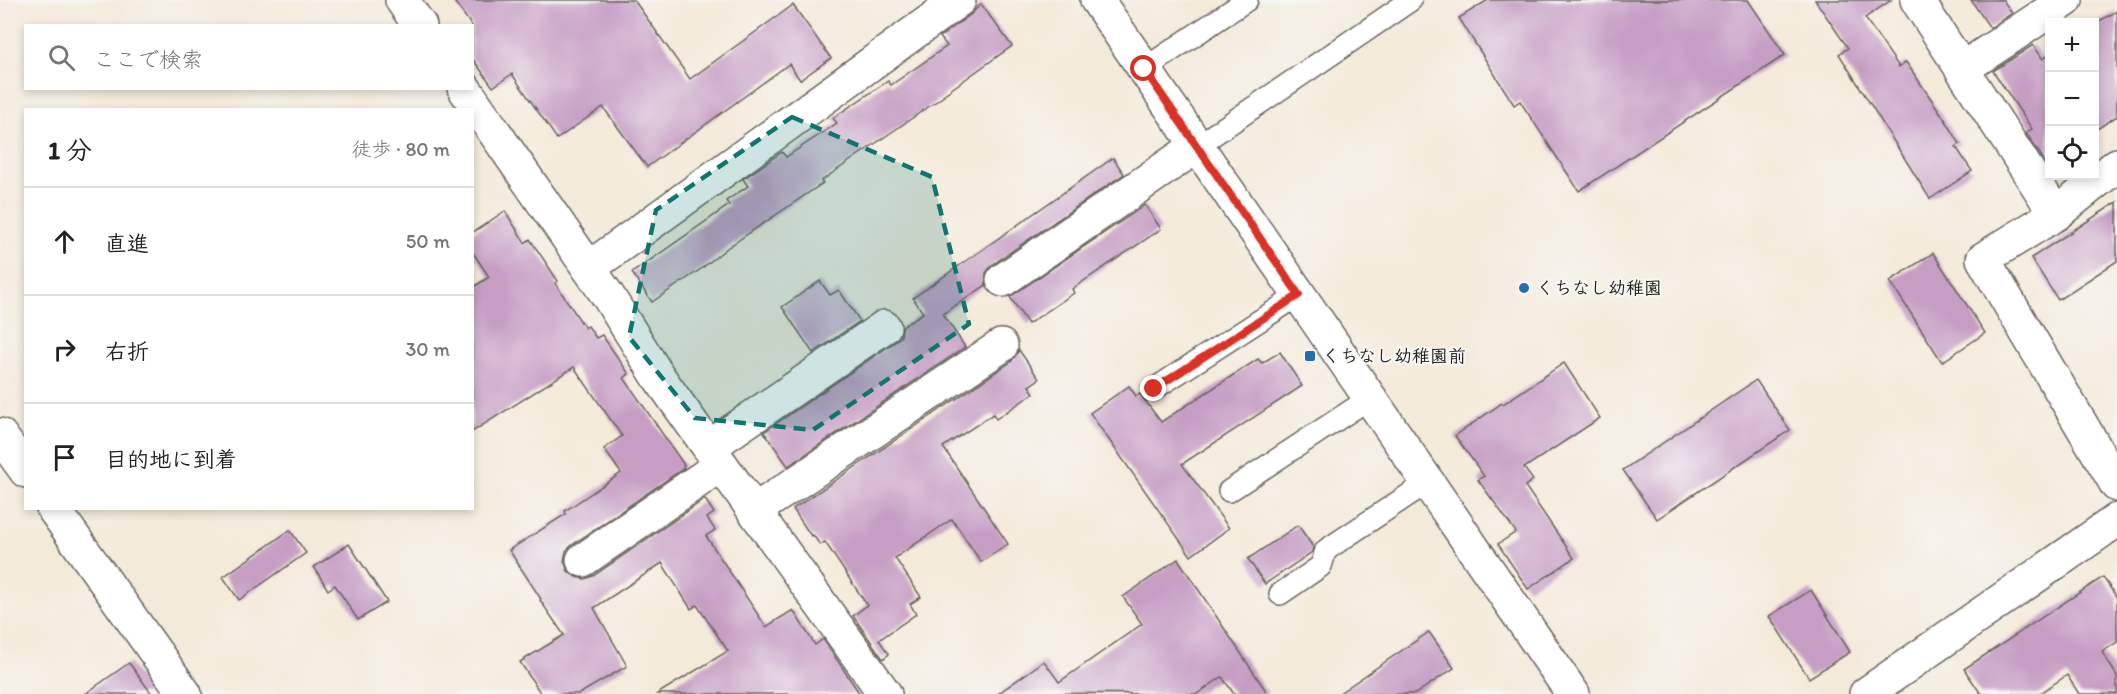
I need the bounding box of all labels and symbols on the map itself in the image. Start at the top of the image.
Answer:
route start [1130,55,1156,81]
place label: くちなし幼稚園 [1536,277,1662,299]
marker: くちなし幼稚園 [1517,281,1531,295]
place label: くちなし幼稚園前 [1322,345,1466,367]
marker: くちなし幼稚園前 [1303,349,1317,363]
route end [1140,375,1166,401]

